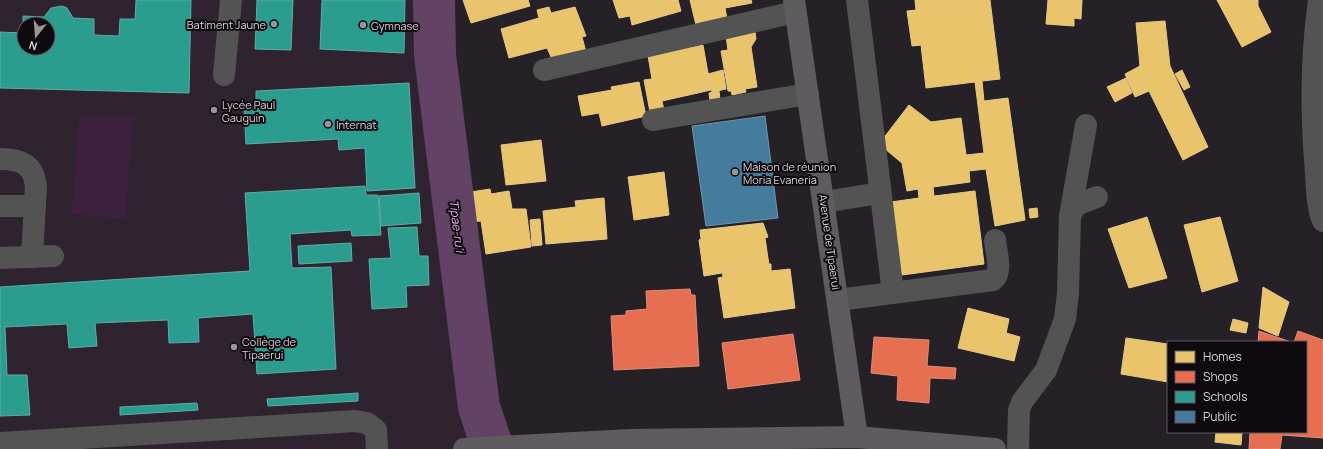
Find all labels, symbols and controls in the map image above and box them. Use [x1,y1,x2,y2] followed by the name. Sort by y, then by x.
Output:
[16,16,56,56] north arrow
[187,17,267,32] place label: Batiment Jaune
[371,18,419,33] place label: Gymnase
[269,19,279,29] marker: Batiment Jaune
[358,20,368,30] marker: Gymnase
[27,38,39,54] text: N
[222,97,275,125] place label: Lycée Paul Gauguin
[209,105,219,115] marker: Lycée Paul Gauguin
[336,117,377,132] place label: Internat
[323,119,333,129] marker: Internat
[743,159,836,187] place label: Maison de réunion Moria Evaneria
[730,167,740,177] marker: Maison de réunion Moria Evaneria
[816,193,844,291] street label: Avenue de Tipaerui
[445,199,469,256] water label: Tipae-ru’i
[242,334,297,362] place label: Collège de Tipaerui
[1167,341,1307,433] legend
[229,342,239,352] marker: Collège de Tipaerui
[1203,348,1242,365] text: Homes
[1203,368,1238,385] text: Shops
[1203,388,1247,405] text: Schools
[1203,408,1237,425] text: Public

